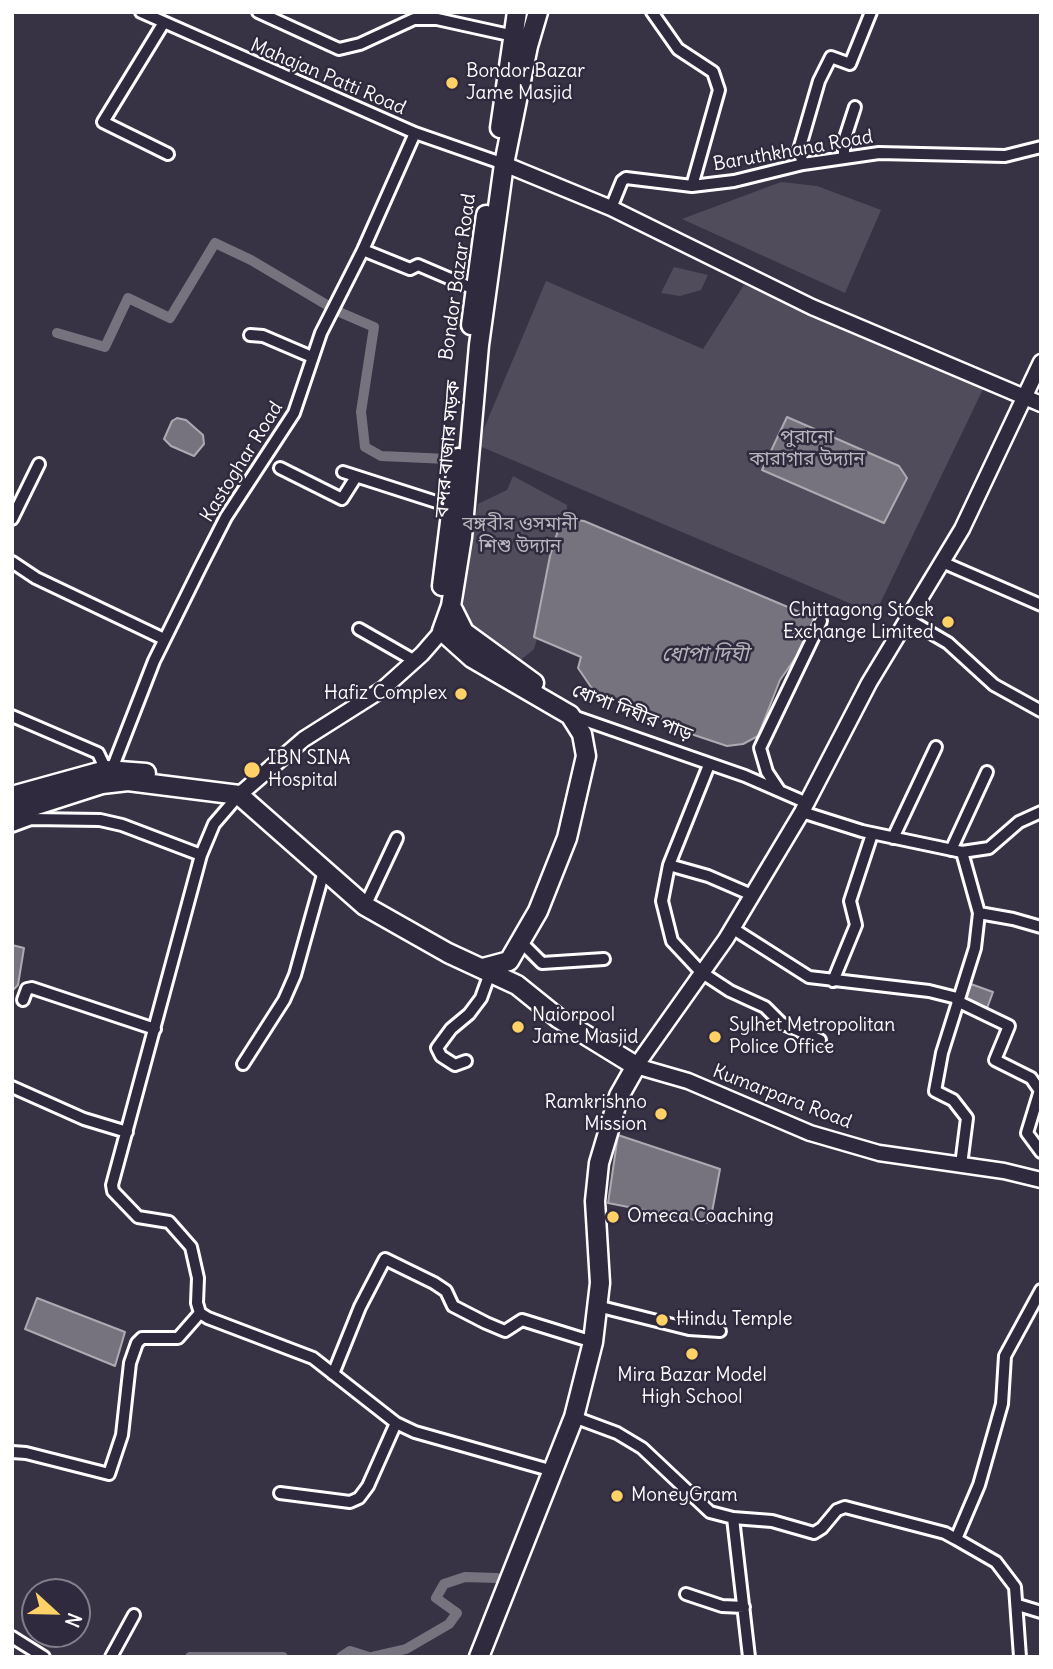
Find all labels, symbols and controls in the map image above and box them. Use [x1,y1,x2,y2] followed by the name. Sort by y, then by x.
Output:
[247,34,409,120] street label: Mahajan Patti Road
[466,61,585,105] place label: Bondor Bazar Jame Masjid
[444,75,460,91] marker: Bondor Bazar Jame Masjid
[711,126,875,176] street label: Baruthkhana Road
[435,192,481,362] street label: Bondor Bazar Road
[431,379,465,519] street label: বন্দর বাজার সড়ক
[196,398,288,526] street label: Kastoghar Road
[749,427,865,471] park label: পুরানো কারাগার উদ্যান
[462,514,578,558] park label: বঙ্গবীর ওসমানী শিশু উদ্যান
[783,600,934,644] place label: Chittagong Stock Exchange Limited
[940,614,956,630] marker: Chittagong Stock Exchange Limited
[661,642,749,668] water label: ধোপা দিঘী
[569,680,695,746] street label: ধোপা দিঘীর পাড়
[324,683,447,705] place label: Hafiz Complex
[453,686,469,702] marker: Hafiz Complex
[268,748,351,792] place label: IBN SINA Hospital
[242,760,262,780] marker: IBN SINA Hospital
[532,1005,638,1049] place label: Naiorpool Jame Masjid
[729,1015,895,1059] place label: Sylhet Metropolitan Police Office
[510,1019,526,1035] marker: Naiorpool Jame Masjid
[707,1029,723,1045] marker: Sylhet Metropolitan Police Office
[709,1060,855,1134] street label: Kumarpara Road
[545,1092,647,1136] place label: Ramkrishno Mission
[653,1106,669,1122] marker: Ramkrishno Mission
[627,1206,774,1228] place label: Omeca Coaching
[605,1209,621,1225] marker: Omeca Coaching
[676,1309,793,1331] place label: Hindu Temple
[654,1312,670,1328] marker: Hindu Temple
[684,1346,700,1362] marker: Mira Bazar Model High School
[617,1365,767,1409] place label: Mira Bazar Model High School
[631,1485,738,1507] place label: MoneyGram
[609,1488,625,1504] marker: MoneyGram
[21,1578,91,1648] north arrow
[60,1610,87,1631] text: N

